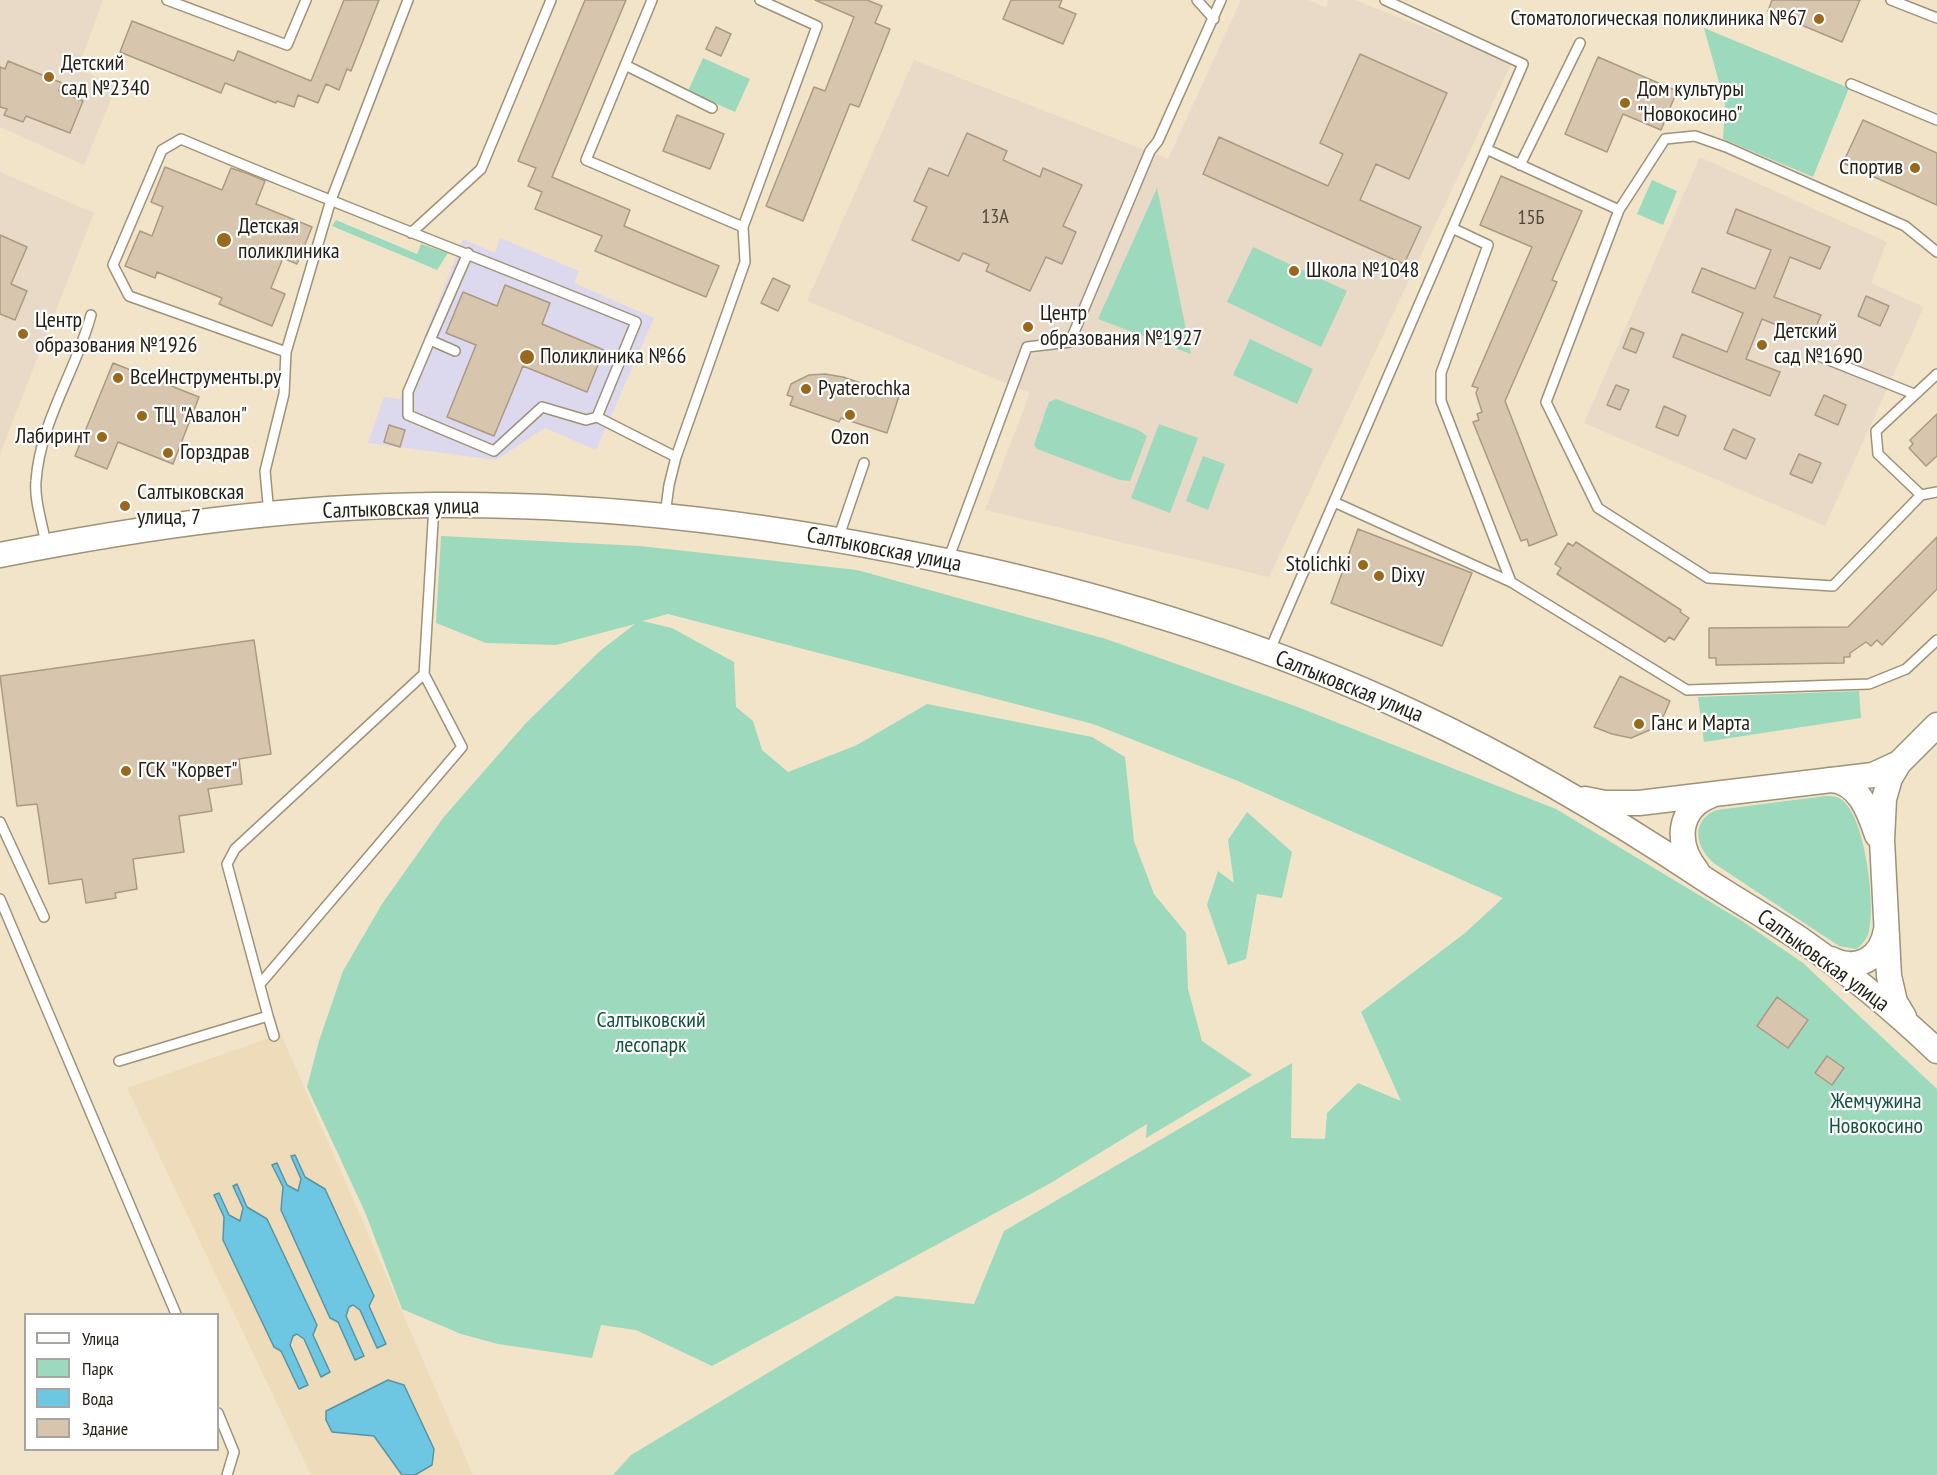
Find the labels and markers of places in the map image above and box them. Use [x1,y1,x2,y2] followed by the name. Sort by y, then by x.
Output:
[1510,6,1807,32] place label: Стоматологическая поликлиника №67
[1812,12,1826,26] marker: Стоматологическая поликлиника №67
[61,51,150,102] place label: Детский сад №2340
[42,70,56,84] marker: Детский сад №2340
[1637,77,1744,128] place label: Дом культуры "Новокосино"
[1618,96,1632,110] marker: Дом культуры "Новокосино"
[1839,155,1903,181] place label: Спортив
[1908,161,1922,175] marker: Спортив
[238,214,340,266] place label: Детская поликлиника
[215,231,233,249] marker: Детская поликлиника
[1306,258,1419,284] place label: Школа №1048
[1287,264,1301,278] marker: Школа №1048
[1040,301,1202,352] place label: Центр образования №1927
[35,308,197,360] place label: Центр образования №1926
[1774,319,1863,370] place label: Детский сад №1690
[1021,320,1035,334] marker: Центр образования №1927
[16,327,30,341] marker: Центр образования №1926
[1755,338,1769,352] marker: Детский сад №1690
[540,344,686,370] place label: Поликлиника №66
[518,348,536,366] marker: Поликлиника №66
[130,365,281,391] place label: ВсеИнструменты.ру
[111,371,125,385] marker: ВсеИнструменты.ру
[818,376,910,402] place label: Pyaterochka
[799,382,813,396] marker: Pyaterochka
[154,403,247,429] place label: ТЦ "Авалон"
[843,408,857,422] marker: Ozon
[135,409,149,423] marker: ТЦ "Авалон"
[15,424,90,450] place label: Лабиринт
[831,425,869,451] place label: Ozon
[95,430,109,444] marker: Лабиринт
[180,440,250,466] place label: Горздрав
[161,446,175,460] marker: Горздрав
[137,480,244,532] place label: Салтыковская улица, 7
[118,499,132,513] marker: Салтыковская улица, 7
[1285,552,1351,578] place label: Stolichki
[1356,558,1370,572] marker: Stolichki
[1391,563,1425,589] place label: Dixy
[1372,569,1386,583] marker: Dixy
[1651,711,1750,737] place label: Ганс и Марта
[1632,717,1646,731] marker: Ганс и Марта
[138,758,237,784] place label: ГСК "Корвет"
[119,764,133,778] marker: ГСК "Корвет"

